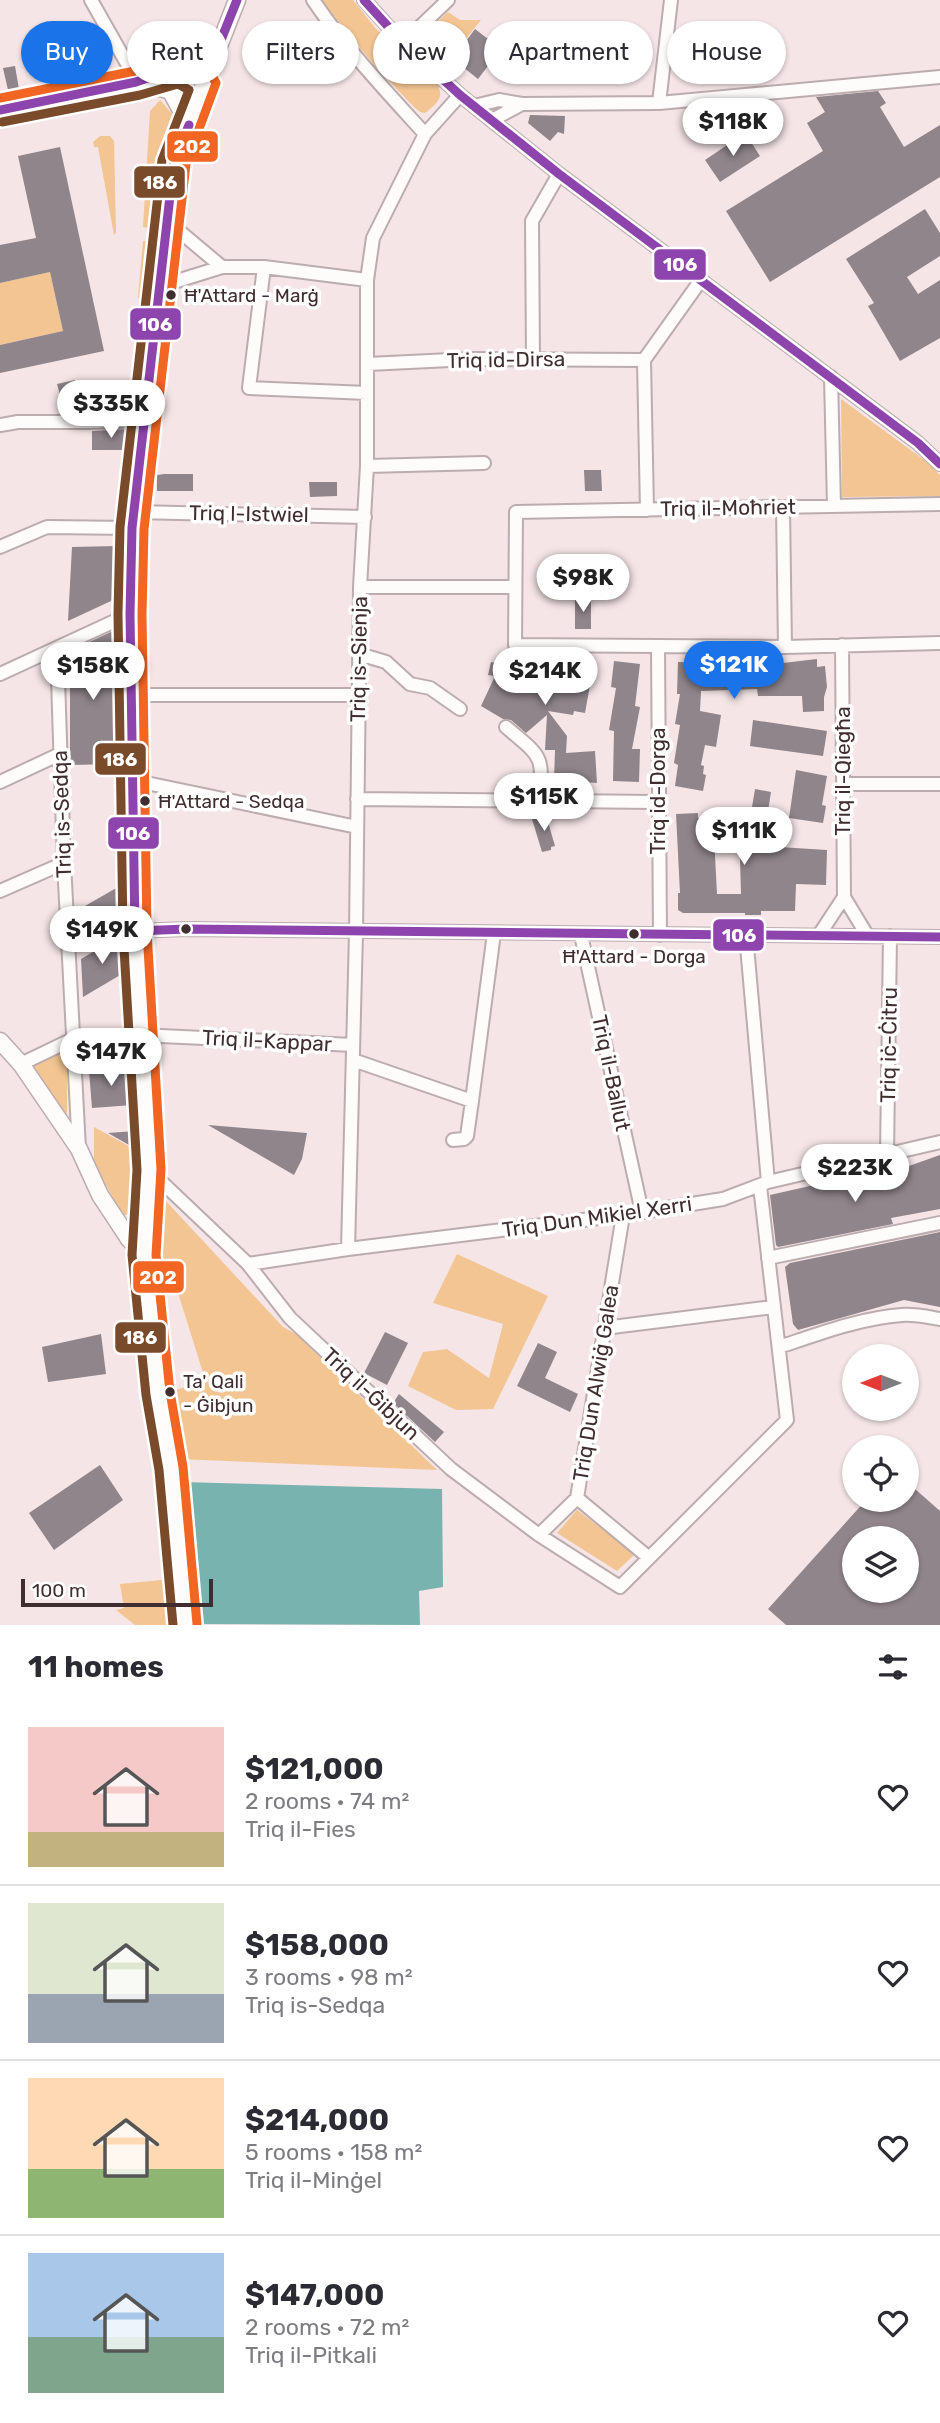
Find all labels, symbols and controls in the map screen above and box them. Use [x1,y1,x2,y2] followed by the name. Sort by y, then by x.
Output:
[21,21,113,84] chip: Buy
[127,21,228,84] chip: Rent
[242,21,359,84] chip: Filters
[373,21,470,84] chip: New
[484,21,653,84] chip: Apartment
[667,21,786,84] chip: House
[684,99,782,158] pin: $118K
[698,107,768,135] text: $118K
[166,130,219,163] line badge: 202
[173,135,211,158] text: 202
[133,165,186,199] line badge: 186
[143,171,177,194] text: 186
[653,248,707,281] line badge: 106
[663,253,697,276] text: 106
[184,284,319,307] place label: Ħ'Attard - Marġ
[164,288,178,302] marker: Ħ'Attard - Marġ
[129,307,182,341] line badge: 106
[138,313,172,336] text: 106
[446,346,565,373] street label: Triq id-Dirsa
[62,380,160,440] pin: $335K
[73,389,149,417] text: $335K
[660,494,796,521] street label: Triq il-Moħriet
[189,500,309,527] street label: Triq l-Istwiel
[542,554,624,614] pin: $98K
[553,563,613,591] text: $98K
[345,596,372,722] street label: Triq is-Sienja
[44,642,142,702] pin: $158K
[685,642,783,701] pin: $121K
[496,648,594,707] pin: $214K
[700,650,768,678] text: $121K
[57,651,129,679] text: $158K
[509,656,581,684] text: $214K
[830,706,855,836] street label: Triq il-Qiegħa
[645,727,670,855] street label: Triq id-Dorga
[94,742,147,776] line badge: 186
[103,748,137,771] text: 186
[47,750,76,878] street label: Triq is-Sedqa
[495,774,593,833] pin: $115K
[510,782,578,810] text: $115K
[158,790,304,813] place label: Ħ'Attard - Sedqa
[138,794,152,808] marker: Ħ'Attard - Sedqa
[695,808,793,867] pin: $111K
[107,816,160,850] line badge: 106
[712,816,776,844] text: $111K
[116,822,150,845] text: 106
[53,906,151,966] pin: $149K
[66,915,138,943] text: $149K
[712,918,765,952] line badge: 106
[179,922,193,936] unlabelled marker
[722,924,756,947] text: 106
[627,927,641,941] marker: Ħ'Attard - Dorga
[562,945,706,968] place label: Ħ'Attard - Dorga
[875,987,902,1103] street label: Triq iċ-Ċitru
[587,1013,636,1133] street label: Triq il-Ballut
[201,1025,333,1056] street label: Triq il-Kappar
[62,1028,160,1088] pin: $147K
[76,1037,146,1065] text: $147K
[806,1144,904,1204] pin: $223K
[817,1153,893,1181] text: $223K
[500,1191,693,1242] street label: Triq Dun Mikiel Xerri
[132,1260,185,1294] line badge: 202
[139,1266,177,1289] text: 202
[568,1283,623,1483] street label: Triq Dun Alwiġ Galea
[114,1321,167,1354] line badge: 186
[123,1326,157,1349] text: 186
[317,1342,425,1445] street label: Triq il-Ġibjun
[842,1344,919,1421] north arrow
[842,1344,919,1603] map controls
[183,1370,253,1417] place label: Ta' Qali - Ġibjun
[163,1385,177,1399] marker: Ta' Qali - Ġibjun
[842,1435,919,1512] button: locate
[842,1526,919,1603] button: layers
[21,1576,214,1608] scale bar
[32,1579,86,1602] text: 100 m
[874,1648,912,1686] icon: filters
[28,1649,164,1685] text: 11 homes
[245,1751,384,1787] text: $121,000
[84,1755,168,1839] icon: home
[874,1778,912,1816] icon: heart
[245,1787,409,1815] text: 2 rooms · 74 m²
[245,1815,356,1843] text: Triq il-Fies
[245,1927,389,1963] text: $158,000
[84,1931,168,2015] icon: home
[874,1954,912,1992] icon: heart
[245,1963,413,1991] text: 3 rooms · 98 m²
[245,1991,385,2019] text: Triq is-Sedqa
[245,2102,389,2138] text: $214,000
[84,2106,168,2190] icon: home
[874,2129,912,2167] icon: heart
[245,2138,422,2166] text: 5 rooms · 158 m²
[245,2166,382,2194] text: Triq il-Minġel
[245,2277,385,2313] text: $147,000
[84,2281,168,2365] icon: home
[874,2304,912,2342] icon: heart
[245,2313,409,2341] text: 2 rooms · 72 m²
[245,2341,377,2369] text: Triq il-Pitkali

